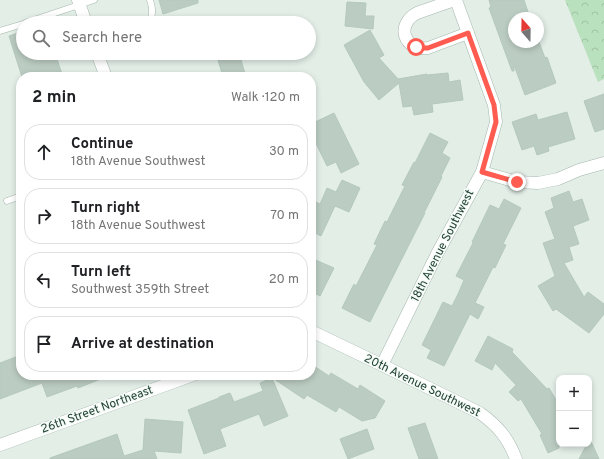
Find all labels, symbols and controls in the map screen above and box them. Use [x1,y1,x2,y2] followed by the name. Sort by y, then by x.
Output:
[508,12,544,48] north arrow
[16,16,316,60] search box
[30,27,52,49] icon: search
[62,29,142,48] text: Search here
[407,38,425,56] route start
[32,87,76,109] text: 2 min
[231,90,300,106] text: Walk · 120 m
[71,135,133,154] text: Continue
[33,141,55,163] icon: ahead
[269,144,299,160] text: 30 m
[71,154,205,170] text: 18th Avenue Southwest
[508,173,526,191] route end
[408,187,478,305] street label: 18th Avenue Southwest
[71,199,140,218] text: Turn right
[33,205,55,227] icon: right
[270,208,299,224] text: 70 m
[71,218,205,234] text: 18th Avenue Southwest
[71,263,131,282] text: Turn left
[33,269,55,291] icon: left
[269,272,299,288] text: 20 m
[71,282,209,298] text: Southwest 359th Street
[33,333,55,355] icon: arrive
[71,335,214,354] text: Arrive at destination
[361,351,483,421] street label: 20th Avenue Southwest
[556,375,592,447] map controls
[556,375,592,411] button: +
[39,382,155,438] street label: 26th Street Northeast
[556,411,592,447] button: −

